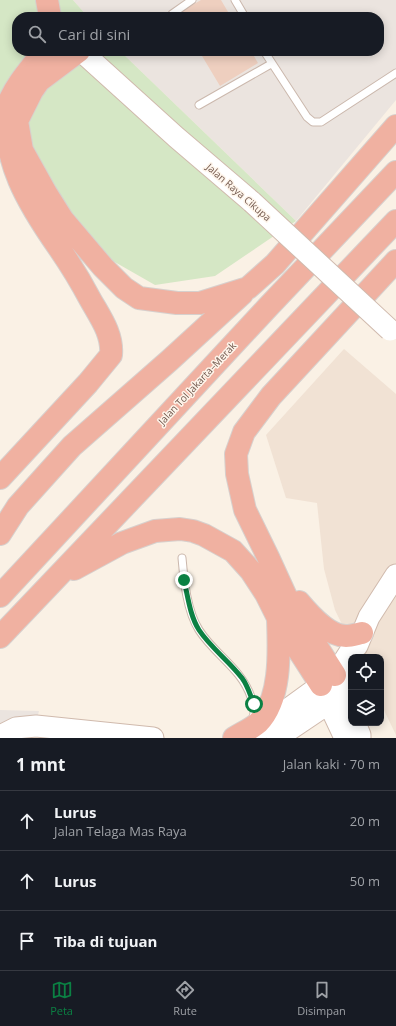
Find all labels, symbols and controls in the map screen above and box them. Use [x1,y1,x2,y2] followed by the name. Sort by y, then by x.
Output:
[12,12,384,56] search box
[26,23,48,45] icon: search
[58,24,130,44] text: Cari di sini
[203,159,274,224] street label: Jalan Raya Cikupa
[154,338,240,428] street label: Jalan Tol Jakarta–Merak
[175,571,193,589] route end
[348,654,384,726] map controls
[348,654,384,690] button: locate
[348,690,384,726] button: layers
[245,695,263,713] route start
[16,753,65,776] text: 1 mnt
[283,755,380,773] text: Jalan kaki · 70 m
[54,802,96,822] text: Lurus
[16,810,38,832] icon: ahead
[350,812,380,830] text: 20 m
[54,822,187,840] text: Jalan Telaga Mas Raya
[16,870,38,892] icon: ahead
[54,871,96,891] text: Lurus
[350,872,380,890] text: 50 m
[16,930,38,952] icon: arrive
[54,931,157,951] text: Tiba di tujuan
[50,979,73,1018] tab: Peta
[173,979,197,1018] tab: Rute
[297,979,346,1018] tab: Disimpan

